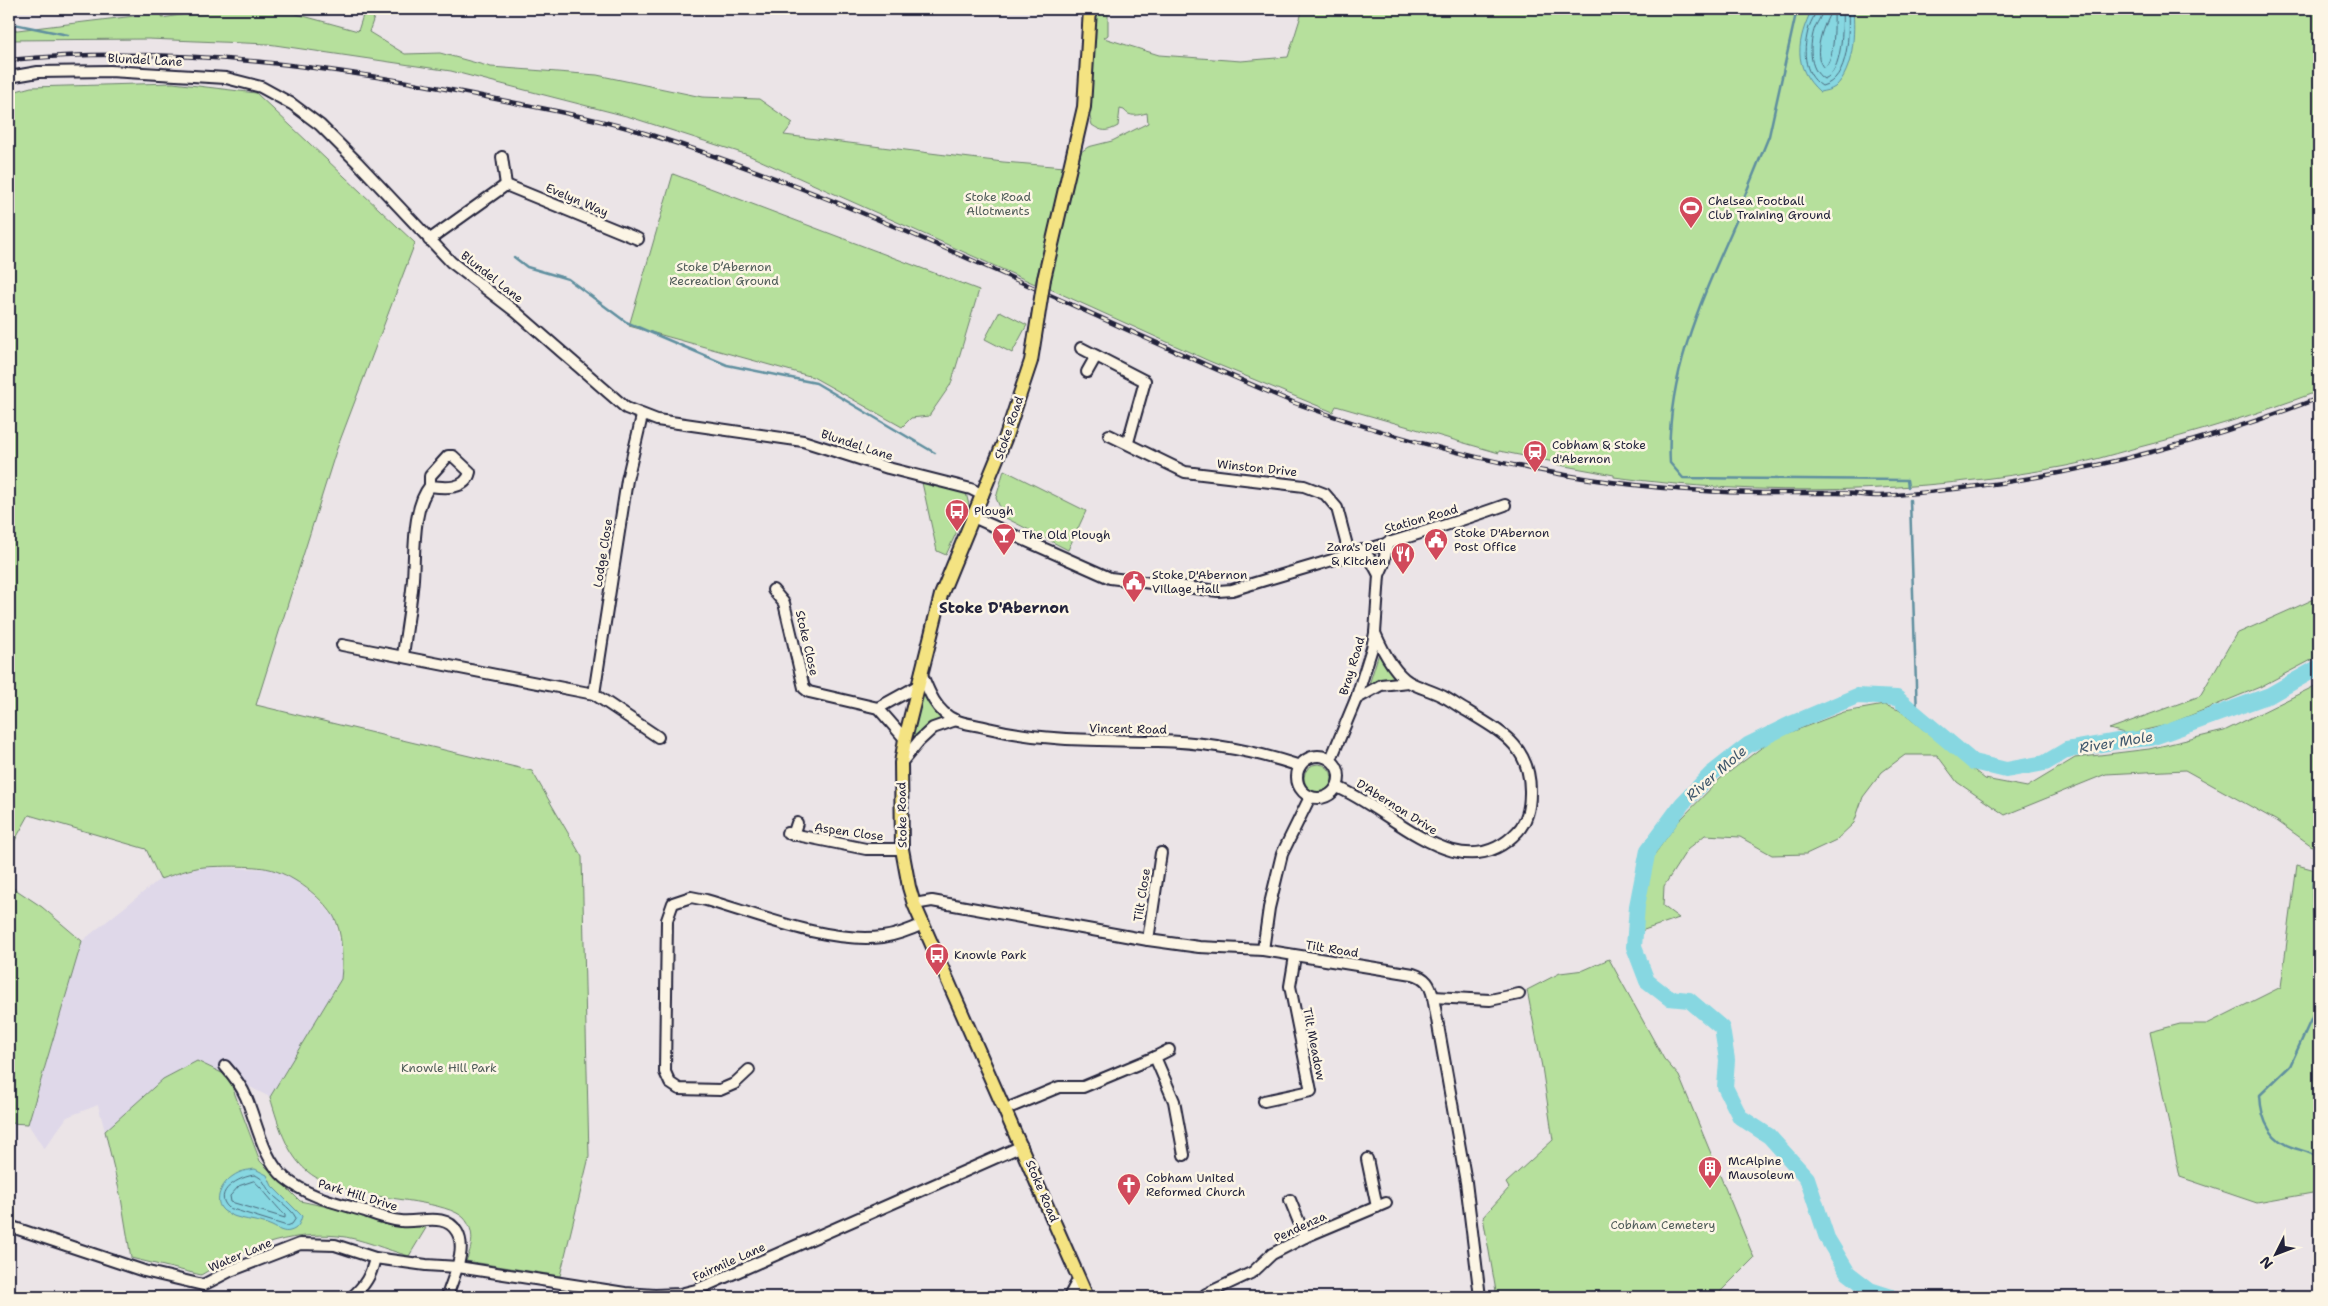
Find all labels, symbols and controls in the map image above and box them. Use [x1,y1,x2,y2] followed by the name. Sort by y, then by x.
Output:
[107,50,183,70] street label: Blundel Lane
[543,180,611,220] street label: Evelyn Way
[965,189,1031,219] park label: Stoke Road Allotments
[1708,193,1831,223] place label: Chelsea Football Club Training Ground
[1678,195,1704,229] sports icon: Chelsea Football Club Training Ground
[458,248,527,306] street label: Blundel Lane
[669,259,779,289] park label: Stoke D’Abernon Recreation Ground
[991,394,1027,462] street label: Stoke Road
[819,426,895,464] street label: Blundel Lane
[1552,437,1646,467] place label: Cobham & Stoke d'Abernon
[1522,439,1548,473] station icon: Cobham & Stoke d'Abernon
[1216,456,1298,480] street label: Winston Drive
[944,498,970,532] bus stop icon: Plough
[1382,501,1460,537] street label: Station Road
[974,503,1013,519] place label: Plough
[590,517,616,589] street label: Lodge Close
[991,522,1017,556] bar icon: The Old Plough
[1454,525,1549,555] place label: Stoke D'Abernon Post Office
[1022,527,1111,543] place label: The Old Plough
[1423,527,1449,561] public building icon: Stoke D'Abernon Post Office
[1327,539,1386,569] place label: Zara's Deli & Kitchen
[1390,541,1416,575] restaurant icon: Zara's Deli & Kitchen
[1152,567,1247,597] place label: Stoke D'Abernon Village Hall
[1121,569,1147,603] public building icon: Stoke D'Abernon Village Hall
[939,598,1069,618] district label: Stoke D'Abernon
[792,609,822,677] street label: Stoke Close
[1336,634,1369,697] street label: Bray Road
[1089,720,1167,738] street label: Vincent Road
[2078,727,2154,757] water label: River Mole
[1682,742,1750,804] water label: River Mole
[1353,776,1441,838] street label: D'Abernon Drive
[893,781,911,848] street label: Stoke Road
[813,819,885,845] street label: Aspen Close
[1130,867,1154,923] street label: Tilt Close
[1304,937,1360,961] street label: Tilt Road
[924,942,950,976] bus stop icon: Knowle Park
[954,947,1027,963] place label: Knowle Park
[1299,1006,1329,1082] street label: Tilt Meadow
[401,1060,497,1076] park label: Knowle Hill Park
[1728,1153,1794,1183] place label: McAlpine Mausoleum
[1697,1155,1723,1189] building icon: McAlpine Mausoleum
[1022,1157,1062,1225] street label: Stoke Road
[1146,1170,1245,1200] place label: Cobham United Reformed Church
[1116,1172,1142,1206] church icon: Cobham United Reformed Church
[316,1175,400,1215] street label: Park Hill Drive
[1271,1208,1329,1246] street label: Pendenza
[1611,1217,1716,1233] park label: Cobham Cemetery
[2250,1228,2300,1278] north arrow
[206,1234,274,1276] street label: Water Lane
[690,1239,768,1285] street label: Fairmile Lane
[2256,1253,2277,1273] text: N

